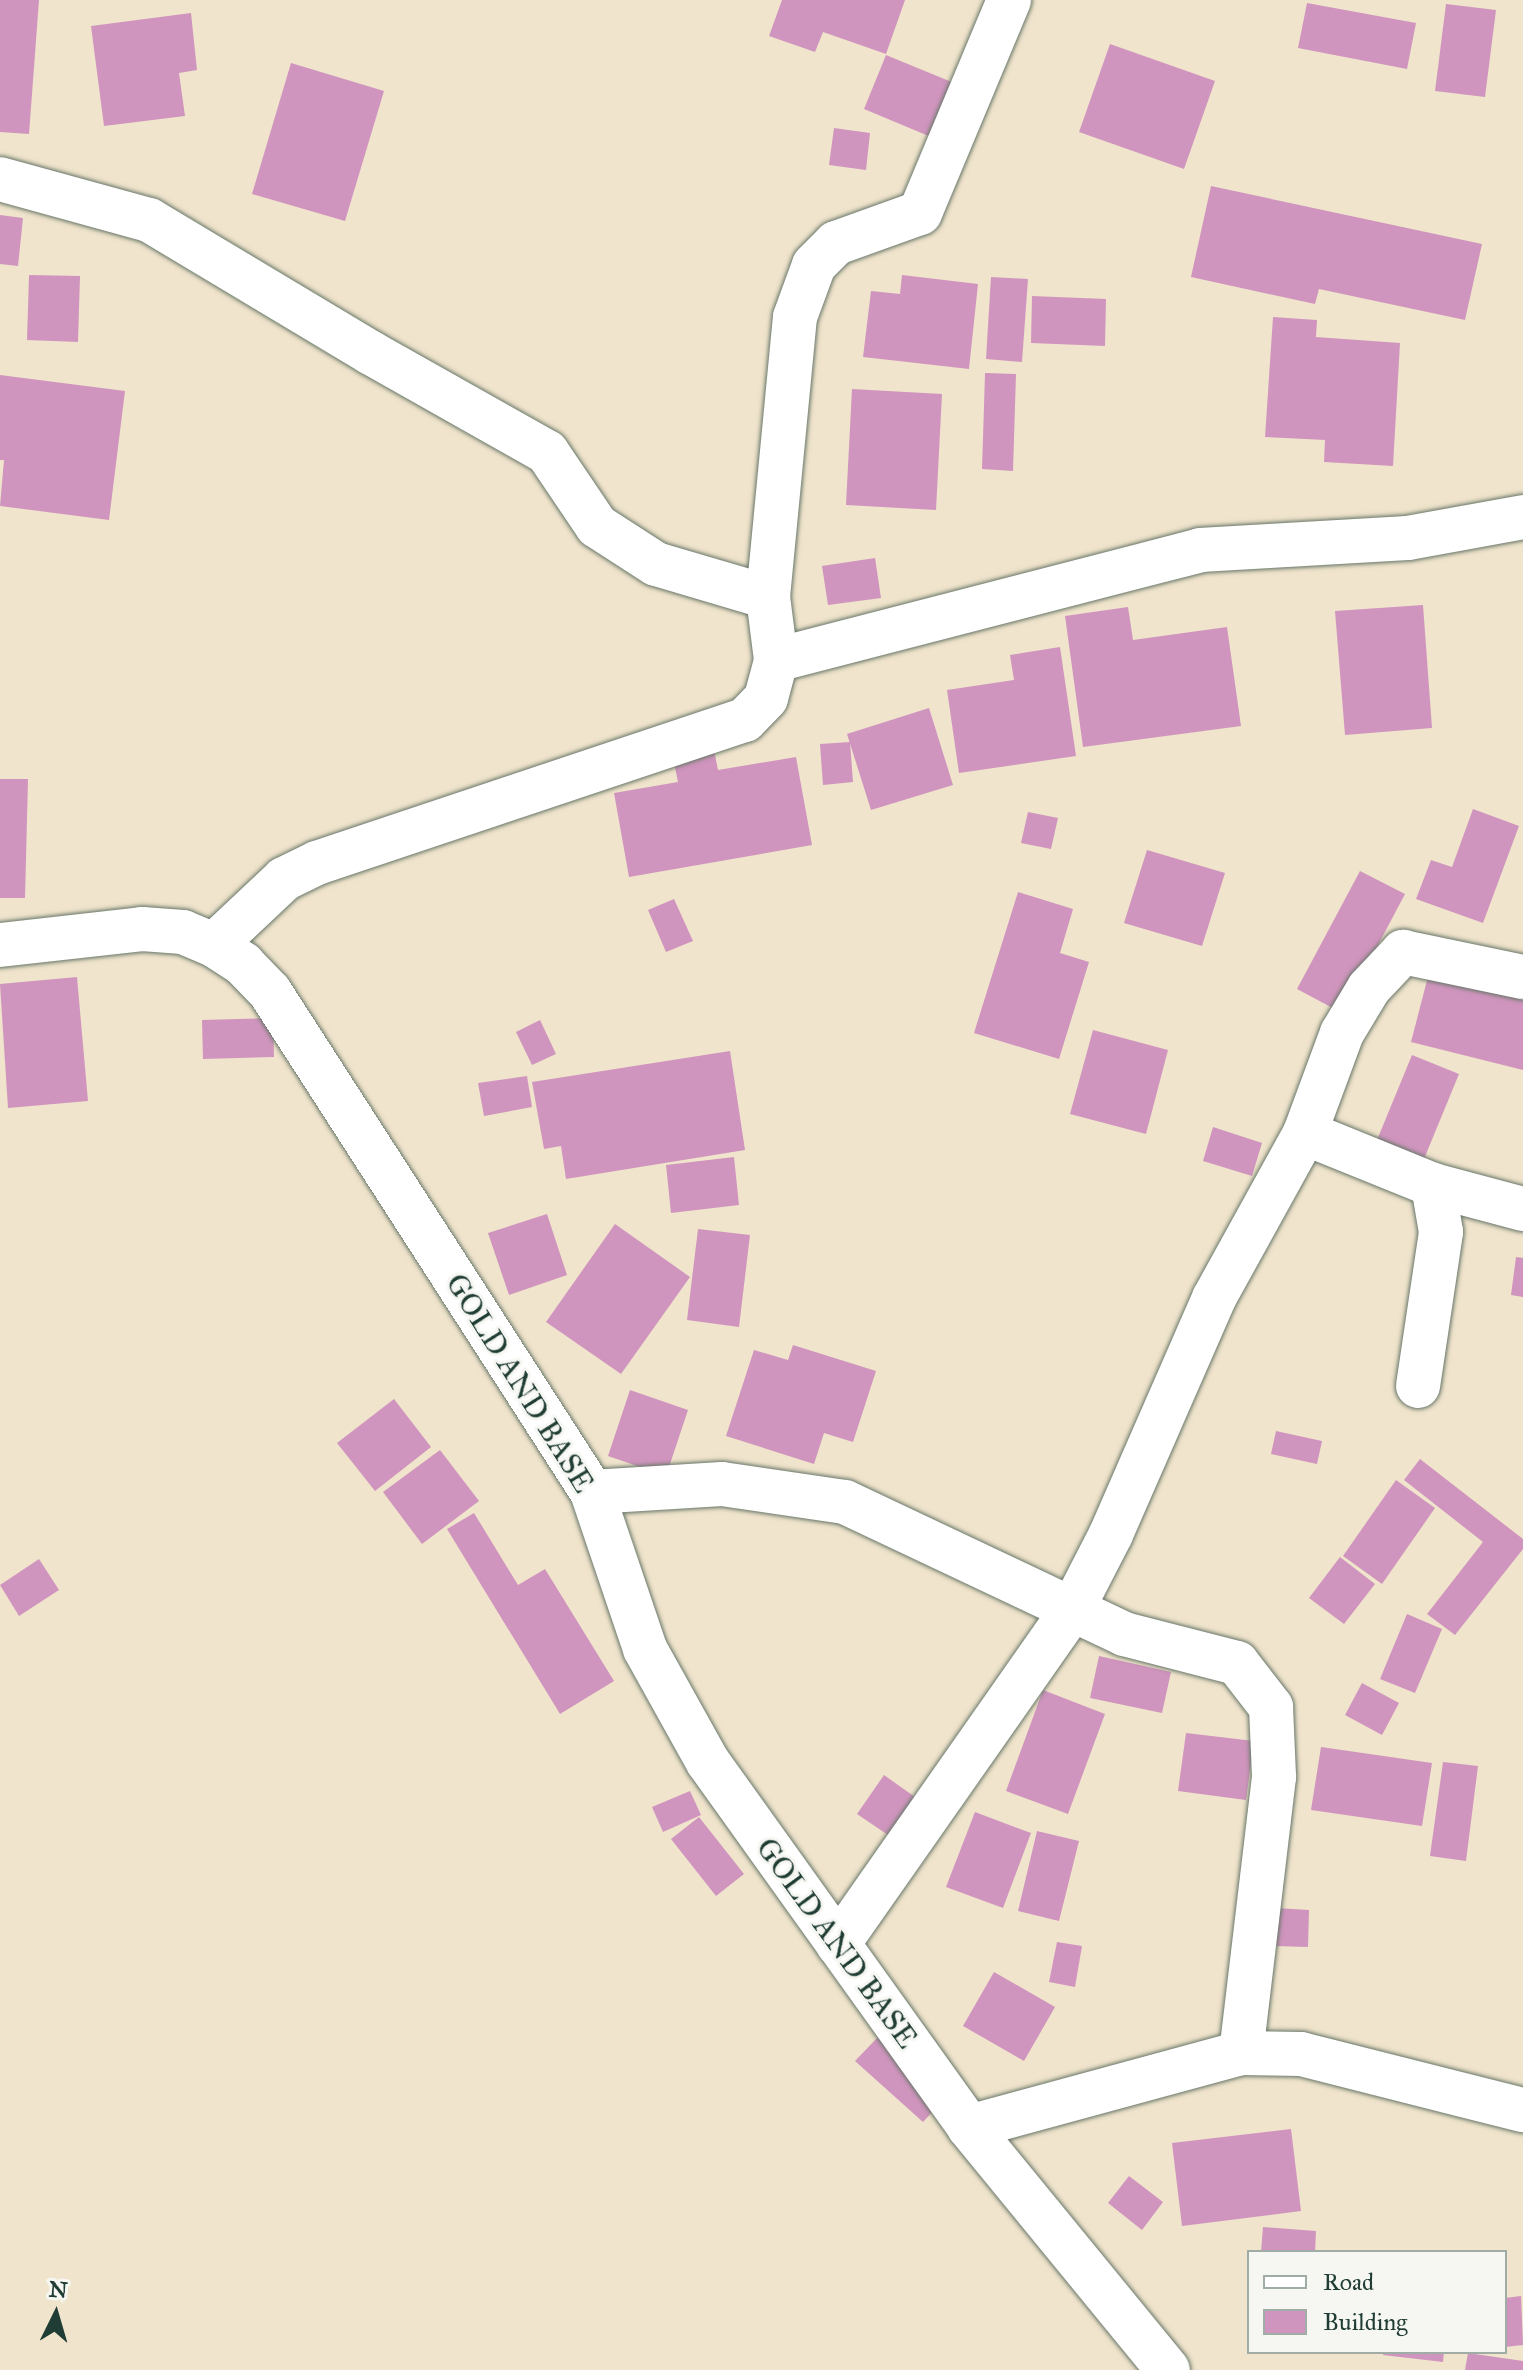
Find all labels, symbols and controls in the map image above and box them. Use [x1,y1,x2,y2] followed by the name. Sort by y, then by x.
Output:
[438,1267,602,1499] street label: GOLD AND BASE
[749,1831,925,2055] street label: GOLD AND BASE
[1247,2250,1507,2354] legend
[1323,2267,1374,2297] text: Road
[16,2274,96,2354] north arrow
[48,2275,69,2304] text: N
[1323,2307,1408,2337] text: Building

